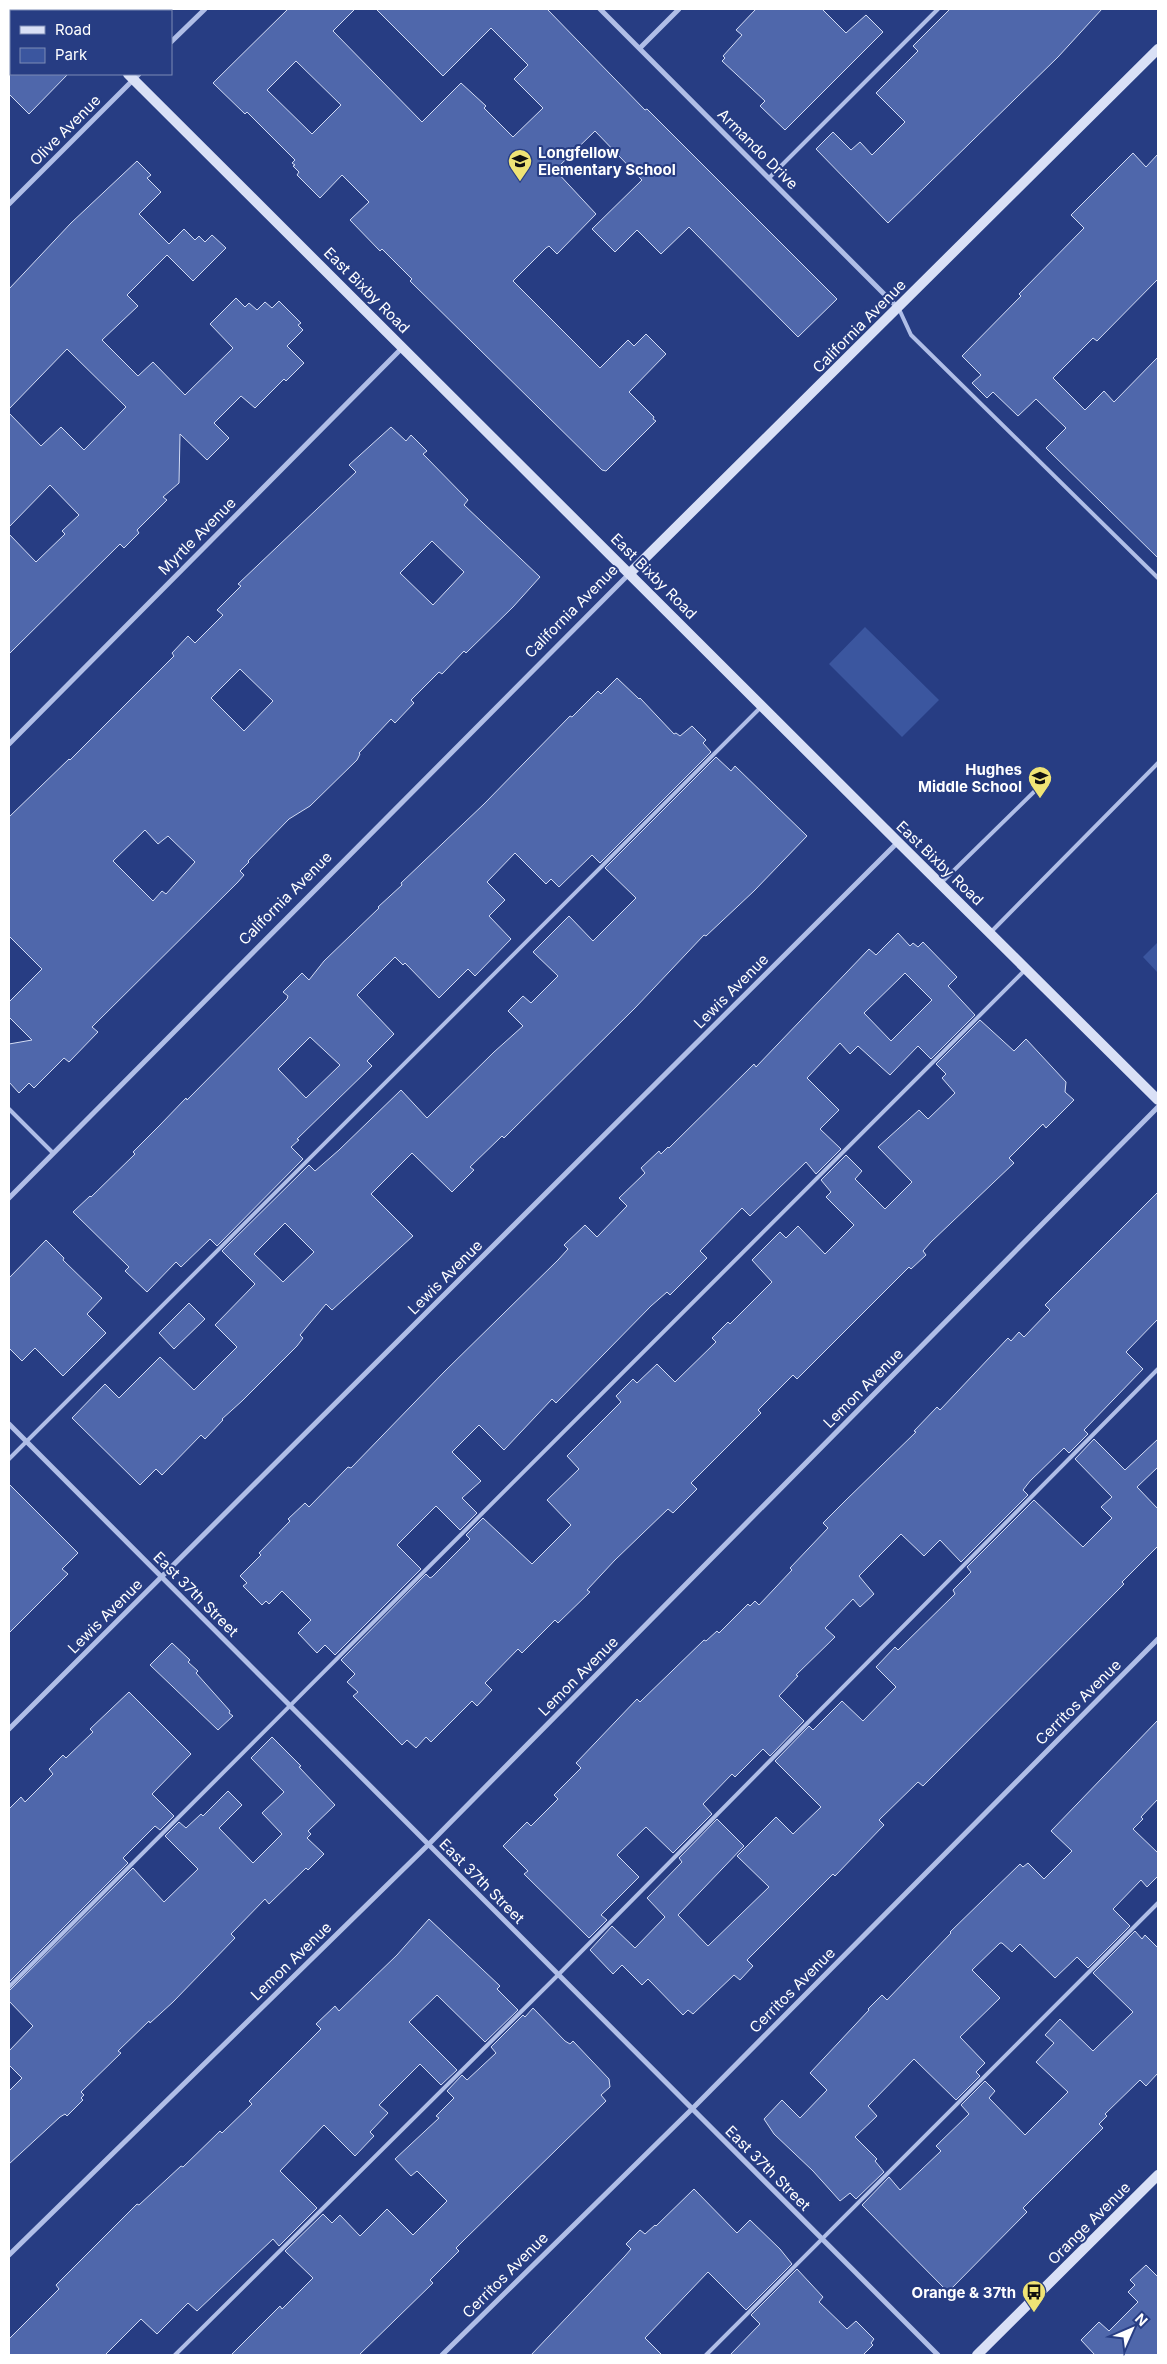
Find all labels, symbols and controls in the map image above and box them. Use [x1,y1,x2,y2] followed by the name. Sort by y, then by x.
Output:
[10,10,172,75] legend
[55,20,91,39] text: Road
[55,45,88,64] text: Park
[26,91,104,169] street label: Olive Avenue
[714,105,802,193] street label: Armando Drive
[538,143,676,179] place label: Longfellow Elementary School
[507,148,533,182] school or university icon: Longfellow Elementary School
[320,243,414,337] street label: East Bixby Road
[808,275,910,377] street label: California Avenue
[154,493,240,579] street label: Myrtle Avenue
[607,529,701,623] street label: East Bixby Road
[520,560,622,662] street label: California Avenue
[918,760,1022,796] place label: Hughes Middle School
[1027,765,1053,799] school or university icon: Hughes Middle School
[892,817,988,909] street label: East Bixby Road
[234,847,336,949] street label: California Avenue
[690,950,772,1032] street label: Lewis Avenue
[404,1236,486,1318] street label: Lewis Avenue
[819,1344,907,1432] street label: Lemon Avenue
[149,1547,243,1641] street label: East 37th Street
[64,1575,146,1657] street label: Lewis Avenue
[534,1632,622,1720] street label: Lemon Avenue
[1031,1655,1125,1749] street label: Cerritos Avenue
[435,1834,529,1928] street label: East 37th Street
[247,1918,335,2004] street label: Lemon Avenue
[745,1943,839,2037] street label: Cerritos Avenue
[721,2121,815,2215] street label: East 37th Street
[1044,2178,1134,2268] street label: Orange Avenue
[458,2228,552,2322] street label: Cerritos Avenue
[1021,2279,1047,2313] bus stop icon: Orange & 37th
[912,2283,1016,2302] place label: Orange & 37th
[1107,2304,1157,2354] north arrow
[1132,2310,1151,2329] text: N

